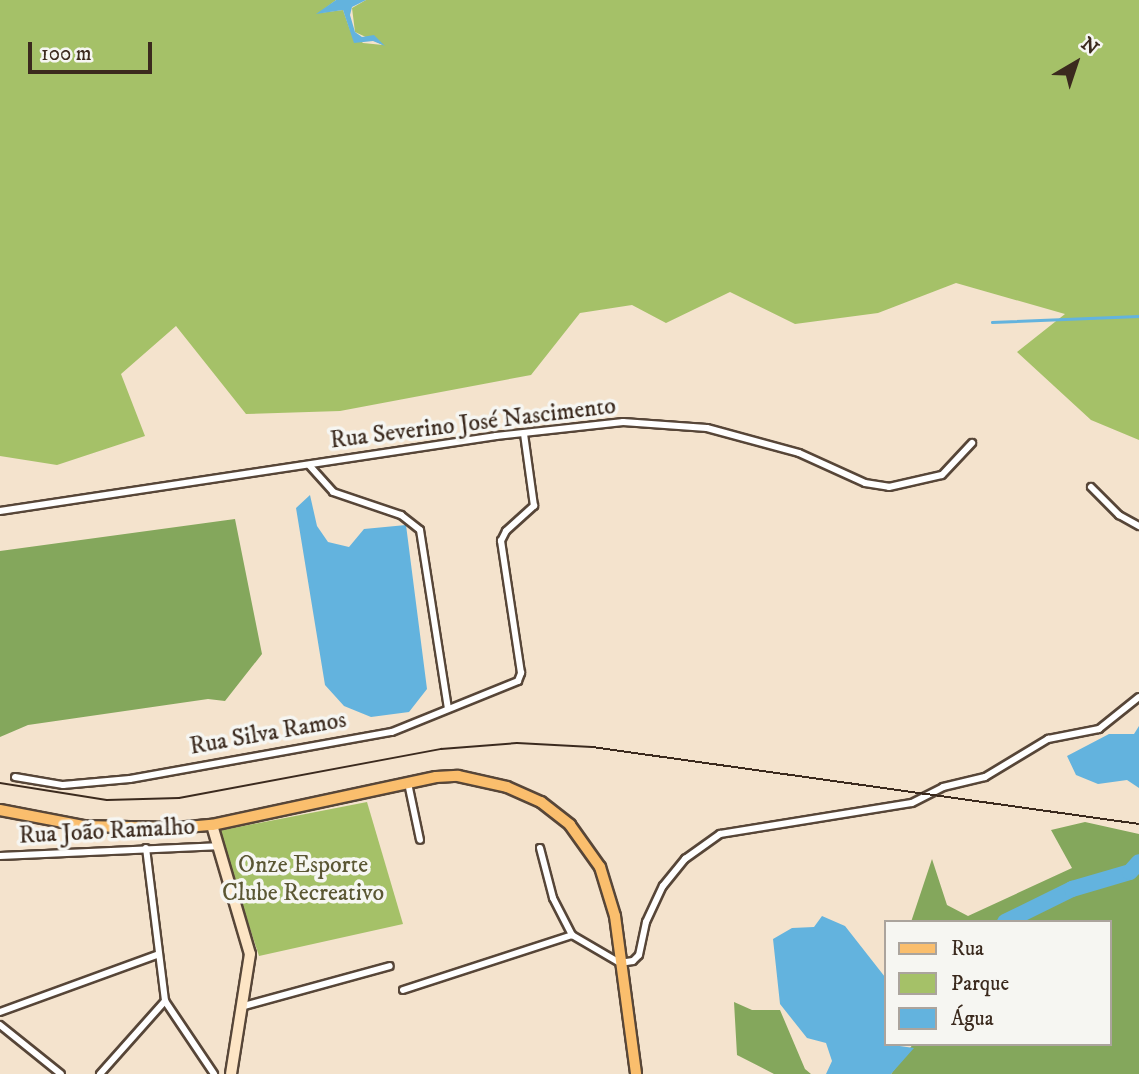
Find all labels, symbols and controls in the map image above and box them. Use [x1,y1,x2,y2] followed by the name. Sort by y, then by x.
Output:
[32,28,156,72] scale bar
[1041,28,1111,98] north arrow
[1076,32,1103,60] text: N
[41,41,92,67] text: 100 m
[328,392,618,456] street label: Rua Severino José Nascimento
[188,706,348,762] street label: Rua Silva Ramos
[18,813,196,851] street label: Rua João Ramalho
[222,852,384,908] park label: Onze Esporte Clube Recreativo
[884,920,1111,1046] legend
[951,936,984,962] text: Rua
[951,971,1009,997] text: Parque
[951,1006,994,1032] text: Água

